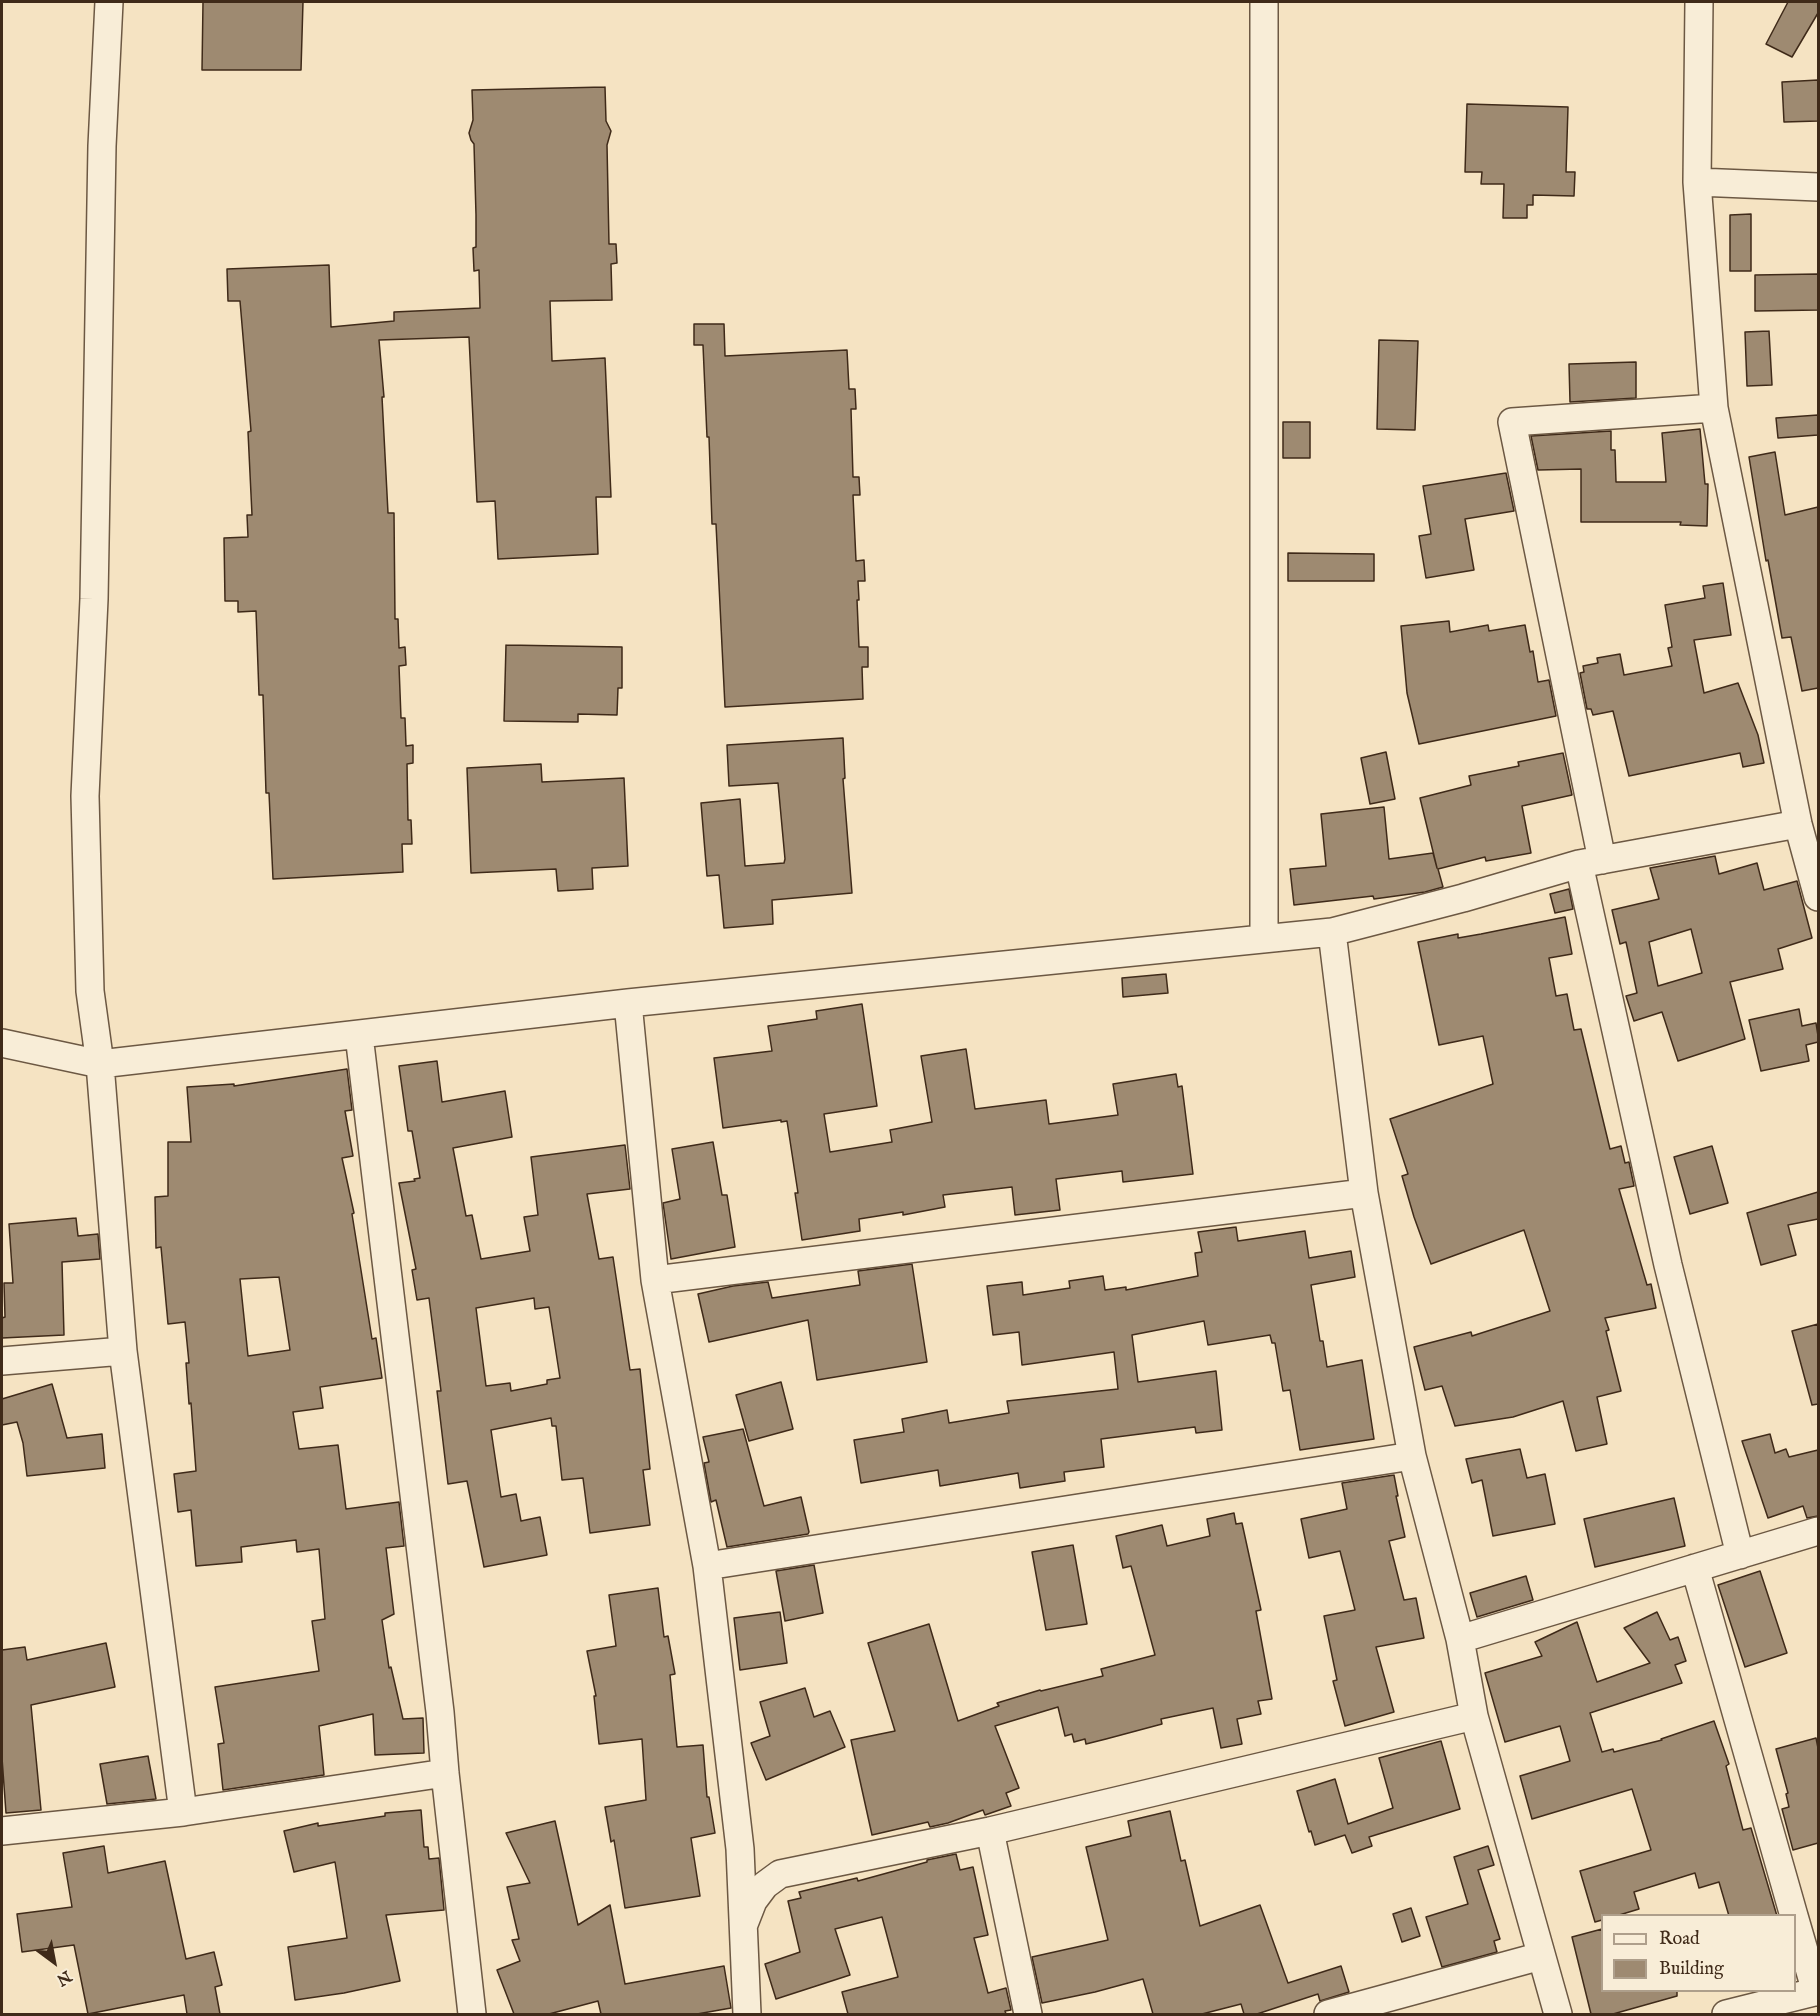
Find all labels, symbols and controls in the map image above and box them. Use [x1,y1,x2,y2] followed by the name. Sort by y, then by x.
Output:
[1601,1914,1796,1992] legend
[1659,1928,1700,1951] text: Road
[24,1932,84,1992] north arrow
[1659,1958,1724,1981] text: Building
[52,1965,75,1989] text: N

